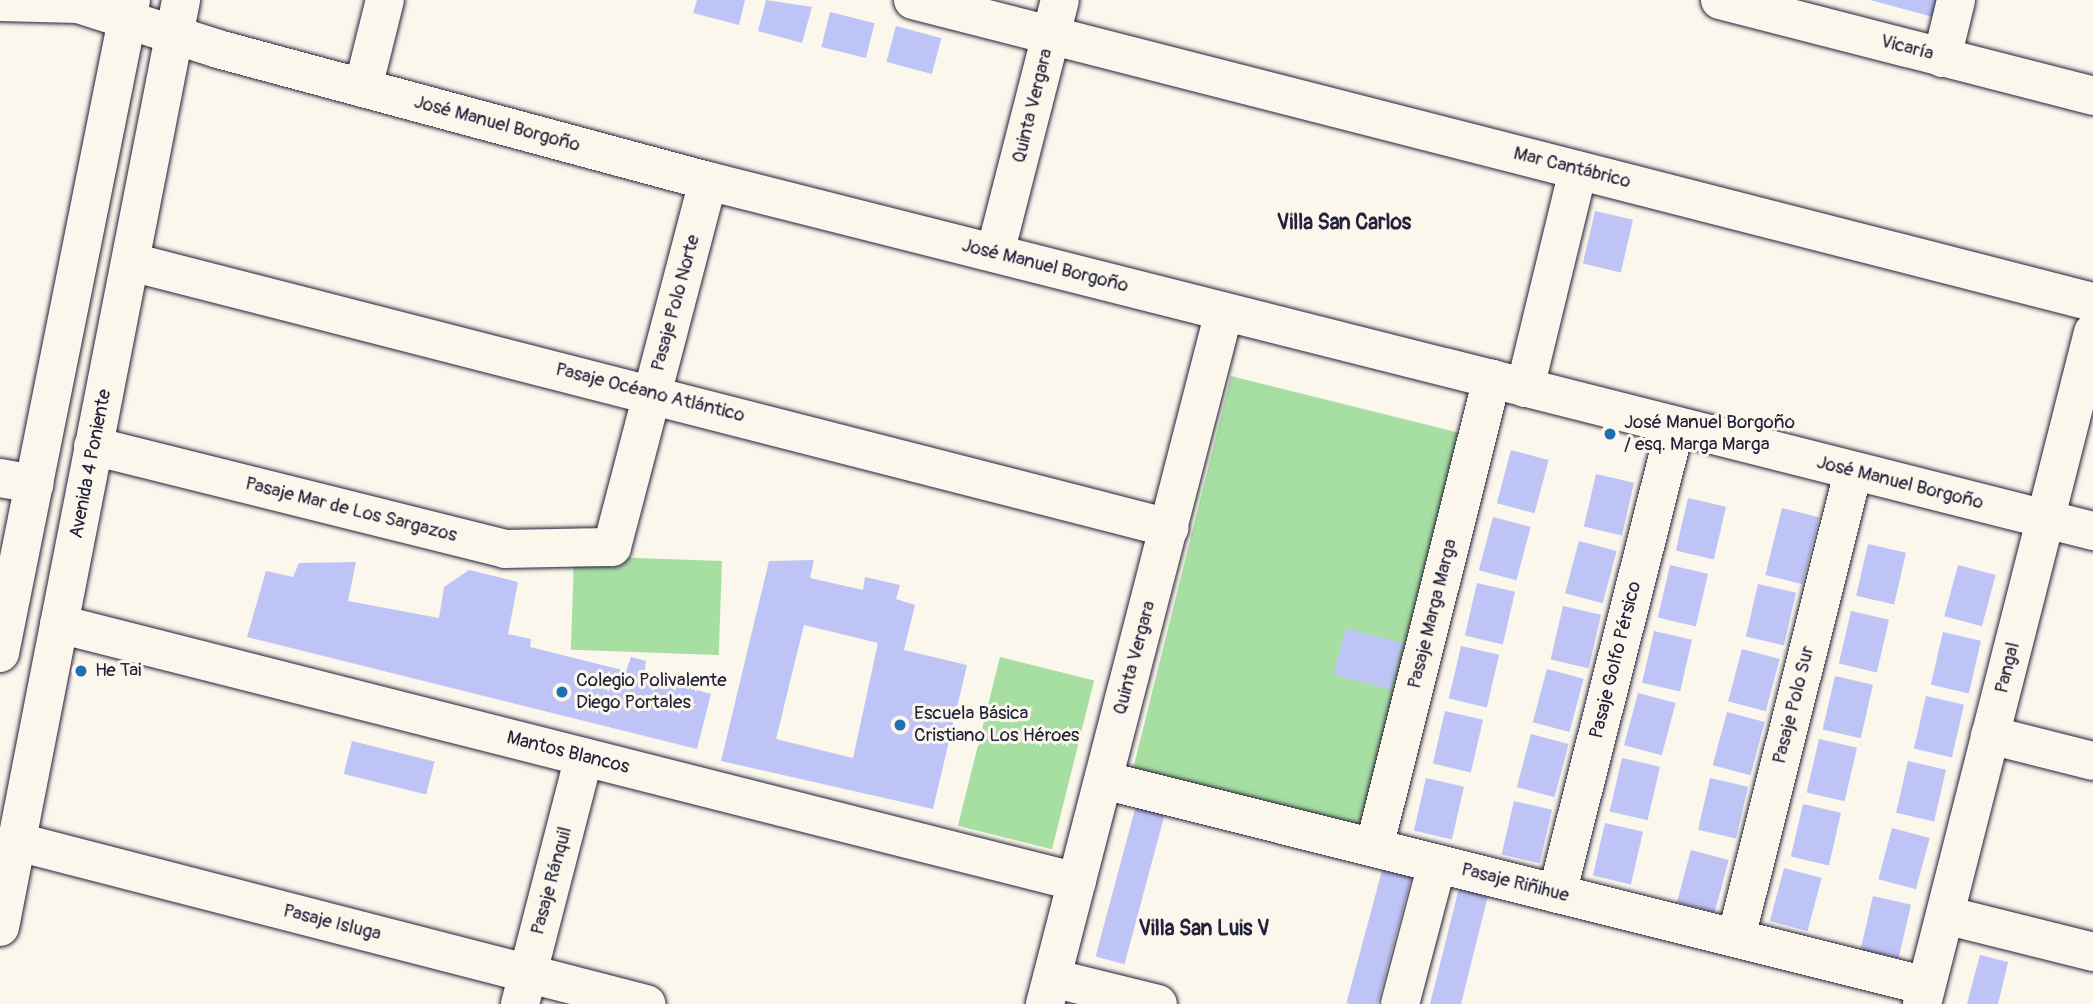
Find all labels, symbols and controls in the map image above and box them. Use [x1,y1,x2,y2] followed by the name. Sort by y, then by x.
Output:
[1878,30,1936,66] street label: Vicaría
[1008,46,1058,166] street label: Quinta Vergara
[411,91,583,157] street label: José Manuel Borgoño
[1511,142,1633,194] street label: Mar Cantábrico
[1277,210,1411,236] district label: Villa San Carlos
[647,232,705,374] street label: Pasaje Polo Norte
[959,234,1131,298] street label: José Manuel Borgoño
[553,358,747,428] street label: Pasaje Océano Atlántico
[65,387,117,541] street label: Avenida 4 Poniente
[1624,412,1795,456] place label: José Manuel Borgoño / esq. Marga Marga
[1602,426,1618,442] marker: José Manuel Borgoño / esq. Marga Marga
[1814,451,1986,515] street label: José Manuel Borgoño
[243,473,459,547] street label: Pasaje Mar de Los Sargazos
[1403,537,1463,691] street label: Pasaje Marga Marga
[1585,579,1647,741] street label: Pasaje Golfo Pérsico
[1109,599,1161,717] street label: Quinta Vergara
[1991,640,2025,696] street label: Pangal
[1768,644,1820,766] street label: Pasaje Polo Sur
[95,660,141,682] place label: He Tai
[73,663,89,679] marker: He Tai
[576,670,727,714] place label: Colegio Polivalente Diego Portales
[554,684,570,700] marker: Colegio Polivalente Diego Portales
[914,703,1079,747] place label: Escuela Básica Cristiano Los Héroes
[892,717,908,733] marker: Escuela Básica Cristiano Los Héroes
[504,727,632,779] street label: Mantos Blancos
[527,825,577,937] street label: Pasaje Ránquil
[1459,859,1571,907] street label: Pasaje Riñihue
[281,900,383,946] street label: Pasaje Isluga
[1138,916,1270,942] district label: Villa San Luis V

